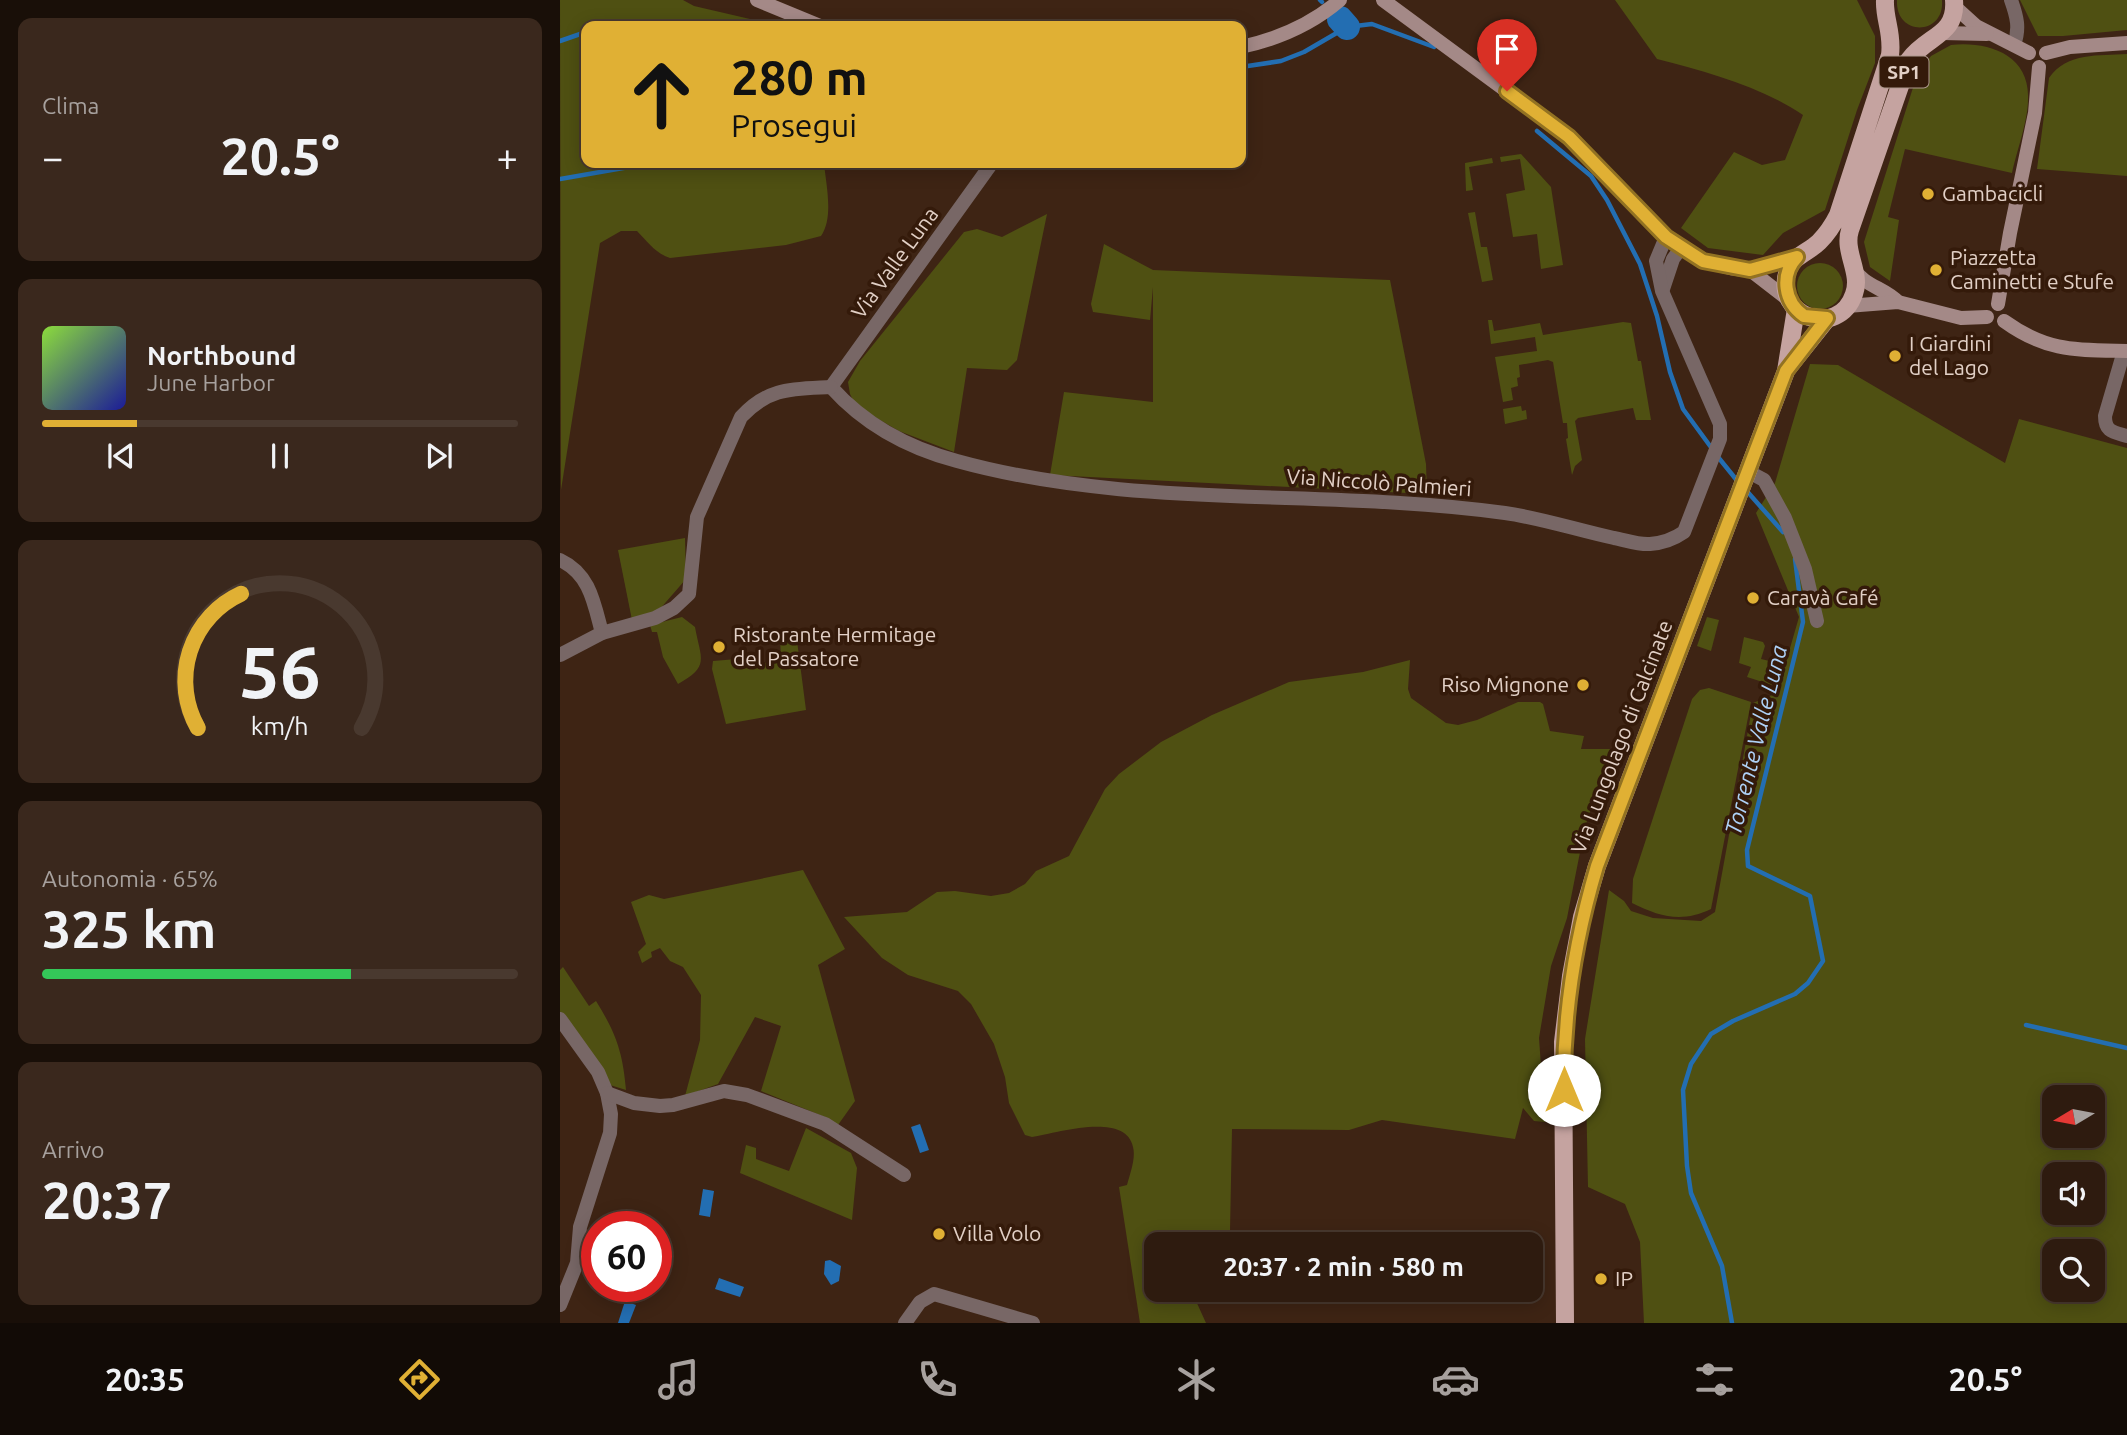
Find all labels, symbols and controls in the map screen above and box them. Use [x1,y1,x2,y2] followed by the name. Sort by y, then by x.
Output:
[1477,19,1537,91] pin
[1488,30,1526,68] icon: arrive
[616,49,707,140] icon: ahead
[731,49,868,104] text: 280 m
[1880,57,1928,88] road number: SP1
[42,93,99,118] text: Clima
[731,107,857,143] text: Prosegui
[220,127,340,185] text: 20.5°
[42,136,63,178] text: −
[497,136,518,178] text: +
[1942,181,2043,205] place label: Gambacicli
[1920,186,1936,202] marker: Gambacicli
[846,202,943,323] street label: Via Valle Luna
[1950,245,2114,293] place label: Piazzetta Caminetti e Stufe
[1928,262,1944,278] marker: Piazzetta Caminetti e Stufe
[1909,331,1991,379] place label: I Giardini del Lago
[147,341,296,370] text: Northbound
[1887,348,1903,364] marker: I Giardini del Lago
[147,370,275,395] text: June Harbor
[102,437,140,475] icon: previous
[261,437,299,475] icon: pause
[420,437,458,475] icon: next
[1286,464,1473,500] street label: Via Niccolò Palmieri
[1767,585,1879,609] place label: Caravà Café
[1745,590,1761,606] marker: Caravà Café
[1565,617,1677,857] street label: Via Lungolago di Calcinate
[733,622,936,670] place label: Ristorante Hermitage del Passatore
[239,630,321,712] text: 56
[711,639,727,655] marker: Ristorante Hermitage del Passatore
[1720,642,1791,838] water label: Torrente Valle Luna
[1441,672,1569,696] place label: Riso Mignone
[1575,677,1591,693] marker: Riso Mignone
[251,711,309,739] text: km/h
[42,866,218,891] text: Autonomia · 65%
[42,900,216,958] text: 325 km
[1527,1053,1601,1127] position arrow
[2042,1085,2105,1148] north arrow
[2042,1085,2105,1302] map controls
[42,1137,105,1162] text: Arrivo
[2042,1162,2105,1225] button: sound
[42,1171,172,1229] text: 20:37
[581,1211,672,1302] speed limit sign: 60
[953,1221,1041,1245] place label: Villa Volo
[931,1226,947,1242] marker: Villa Volo
[2042,1239,2105,1302] button: search
[1223,1252,1464,1281] text: 20:37 · 2 min · 580 m
[1615,1266,1633,1290] place label: IP
[1593,1271,1609,1287] marker: IP
[395,1355,444,1404] icon: directions
[654,1355,703,1404] icon: music
[913,1355,962,1404] icon: phone
[1172,1355,1221,1404] icon: climate
[1431,1355,1480,1404] icon: car
[1690,1355,1739,1404] icon: filters
[105,1361,185,1397] text: 20:35
[1949,1361,2022,1397] text: 20.5°

